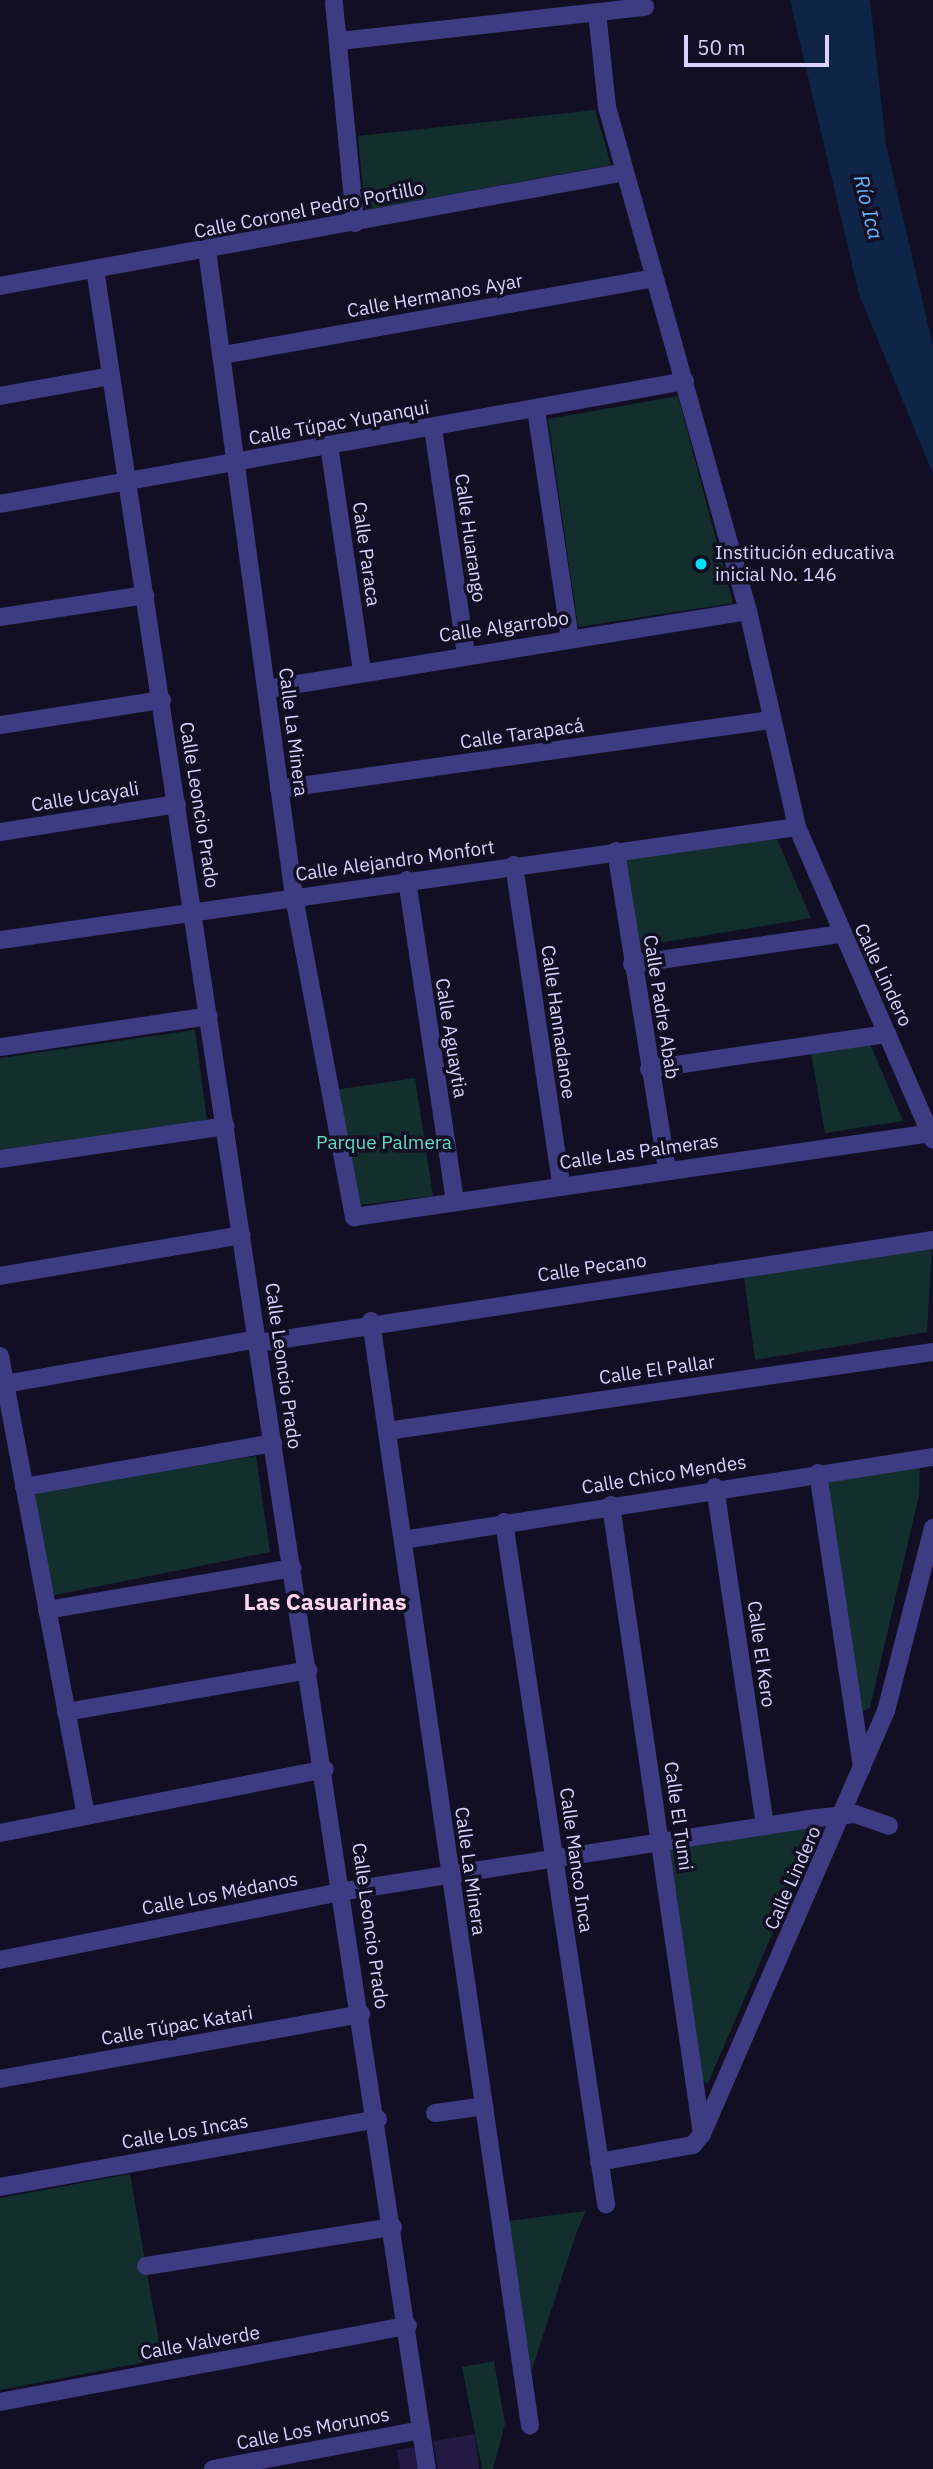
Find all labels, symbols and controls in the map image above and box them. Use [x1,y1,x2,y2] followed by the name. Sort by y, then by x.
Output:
[688,21,833,65] scale bar
[697,33,746,61] text: 50 m
[849,172,889,242] water label: Río Ica
[192,177,426,243] street label: Calle Coronel Pedro Portillo
[345,269,525,323] street label: Calle Hermanos Ayar
[247,396,431,450] street label: Calle Túpac Yupanqui
[450,472,490,604] street label: Calle Huarango
[347,500,385,608] street label: Calle Paraca
[715,542,894,586] place label: Institución educativa inicial No. 146
[693,556,709,572] marker: Institución educativa inicial No. 146
[438,607,570,647] street label: Calle Algarrobo
[274,666,312,798] street label: Calle La Minera
[459,714,585,754] street label: Calle Tarapacá
[175,720,223,890] street label: Calle Leoncio Prado
[29,777,141,817] street label: Calle Ucayali
[294,836,496,886] street label: Calle Alejandro Monfort
[849,920,917,1030] street label: Calle Lindero
[638,933,684,1081] street label: Calle Padre Abab
[536,943,580,1101] street label: Calle Hannadanoe
[430,976,472,1100] street label: Calle Aguaytia
[558,1130,720,1174] street label: Calle Las Palmeras
[316,1132,452,1154] park label: Parque Palmera
[536,1249,648,1287] street label: Calle Pecano
[260,1281,306,1451] street label: Calle Leoncio Prado
[598,1351,716,1389] street label: Calle El Pallar
[580,1451,748,1499] street label: Calle Chico Mendes
[243,1587,407,1615] district label: Las Casuarinas
[742,1599,780,1709] street label: Calle El Kero
[659,1760,697,1872] street label: Calle El Tumi
[555,1786,597,1934] street label: Calle Manco Inca
[450,1805,490,1937] street label: Calle La Minera
[760,1823,826,1933] street label: Calle Lindero
[347,1841,393,2011] street label: Calle Leoncio Prado
[140,1868,300,1920] street label: Calle Los Médanos
[99,2001,255,2051] street label: Calle Túpac Katari
[120,2110,250,2154] street label: Calle Los Incas
[138,2321,262,2365] street label: Calle Valverde
[235,2403,391,2455] street label: Calle Los Morunos

